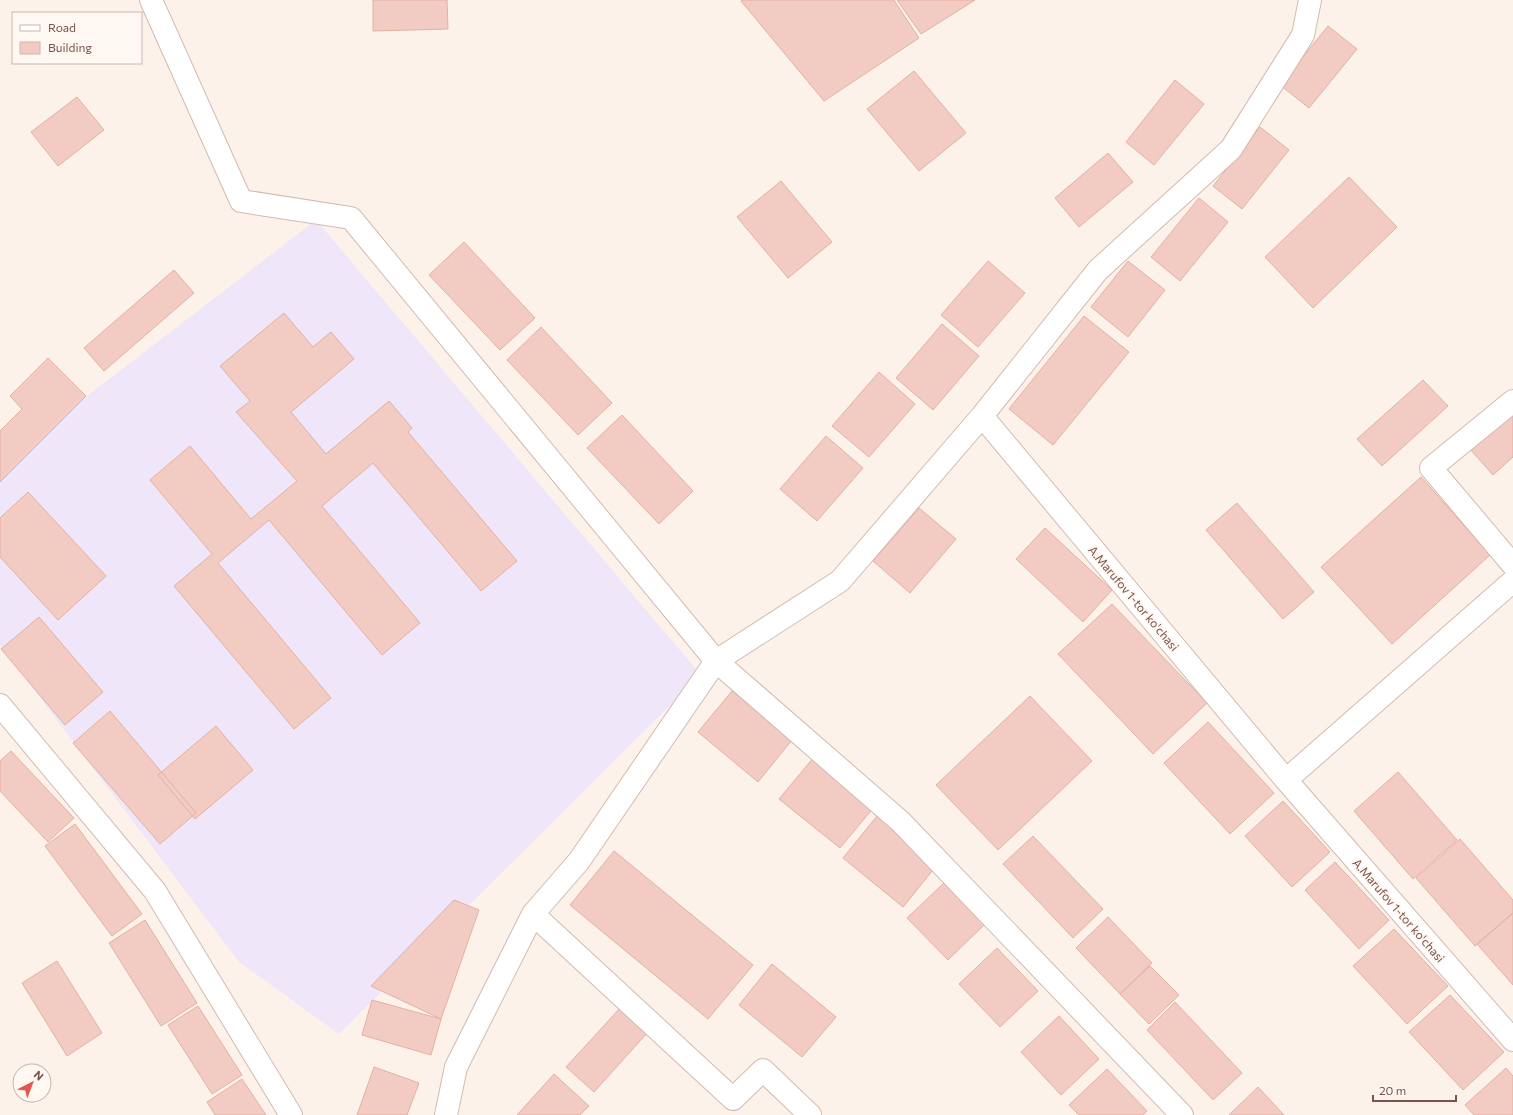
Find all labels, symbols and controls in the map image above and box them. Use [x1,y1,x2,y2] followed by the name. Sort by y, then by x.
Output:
[12,12,142,64] legend
[48,20,76,34] text: Road
[48,40,92,54] text: Building
[1086,543,1182,653] street label: A.Marufov 1-tor ko'chasi
[1350,855,1448,965] street label: A.Marufov 1-tor ko'chasi
[12,1063,52,1103] north arrow
[32,1068,46,1083] text: N
[1373,1077,1456,1103] scale bar
[1379,1083,1406,1097] text: 20 m

